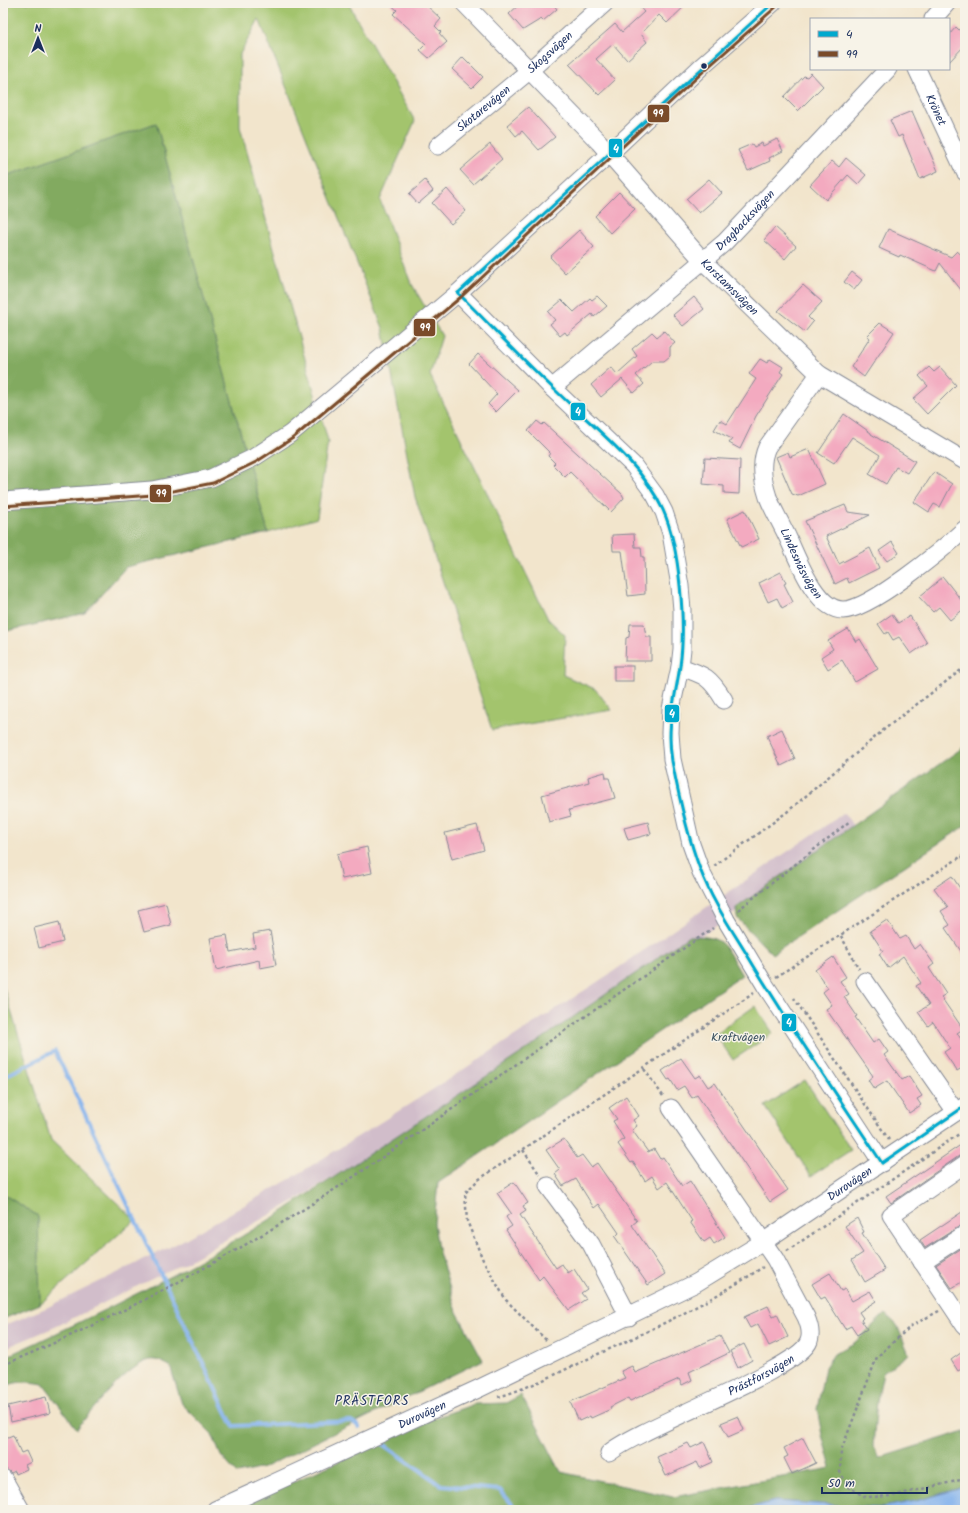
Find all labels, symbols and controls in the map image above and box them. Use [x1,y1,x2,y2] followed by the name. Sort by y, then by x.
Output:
[18,18,58,58] north arrow
[810,18,950,70] legend
[35,20,42,38] text: N
[846,25,853,44] text: 4
[523,27,578,79] street label: Skogsvägen
[846,45,858,64] text: 99
[699,61,709,71] unlabelled marker
[453,81,515,137] street label: Skotarevägen
[920,91,951,129] street label: Krönet
[647,104,670,123] line badge: 99
[652,105,664,123] text: 99
[608,138,623,158] line badge: 4
[613,140,619,158] text: 4
[711,185,780,256] street label: Dragbacksvägen
[696,254,763,320] street label: Karstamsvägen
[413,318,436,337] line badge: 99
[419,319,431,337] text: 99
[570,402,586,421] line badge: 4
[575,403,581,421] text: 4
[149,484,172,503] line badge: 99
[155,485,167,503] text: 99
[775,525,827,604] street label: Lindesnäsvägen
[664,704,680,723] line badge: 4
[669,705,675,723] text: 4
[781,1013,797,1032] line badge: 4
[786,1014,792,1032] text: 4
[711,1028,765,1047] park label: Kraftvägen
[823,1162,877,1206] street label: Durovägen
[725,1350,799,1401] street label: Prästforsvägen
[335,1391,409,1412] district label: PRÄSTFORS
[395,1396,450,1434] street label: Durovägen
[822,1469,927,1495] scale bar
[828,1474,855,1493] text: 50 m

